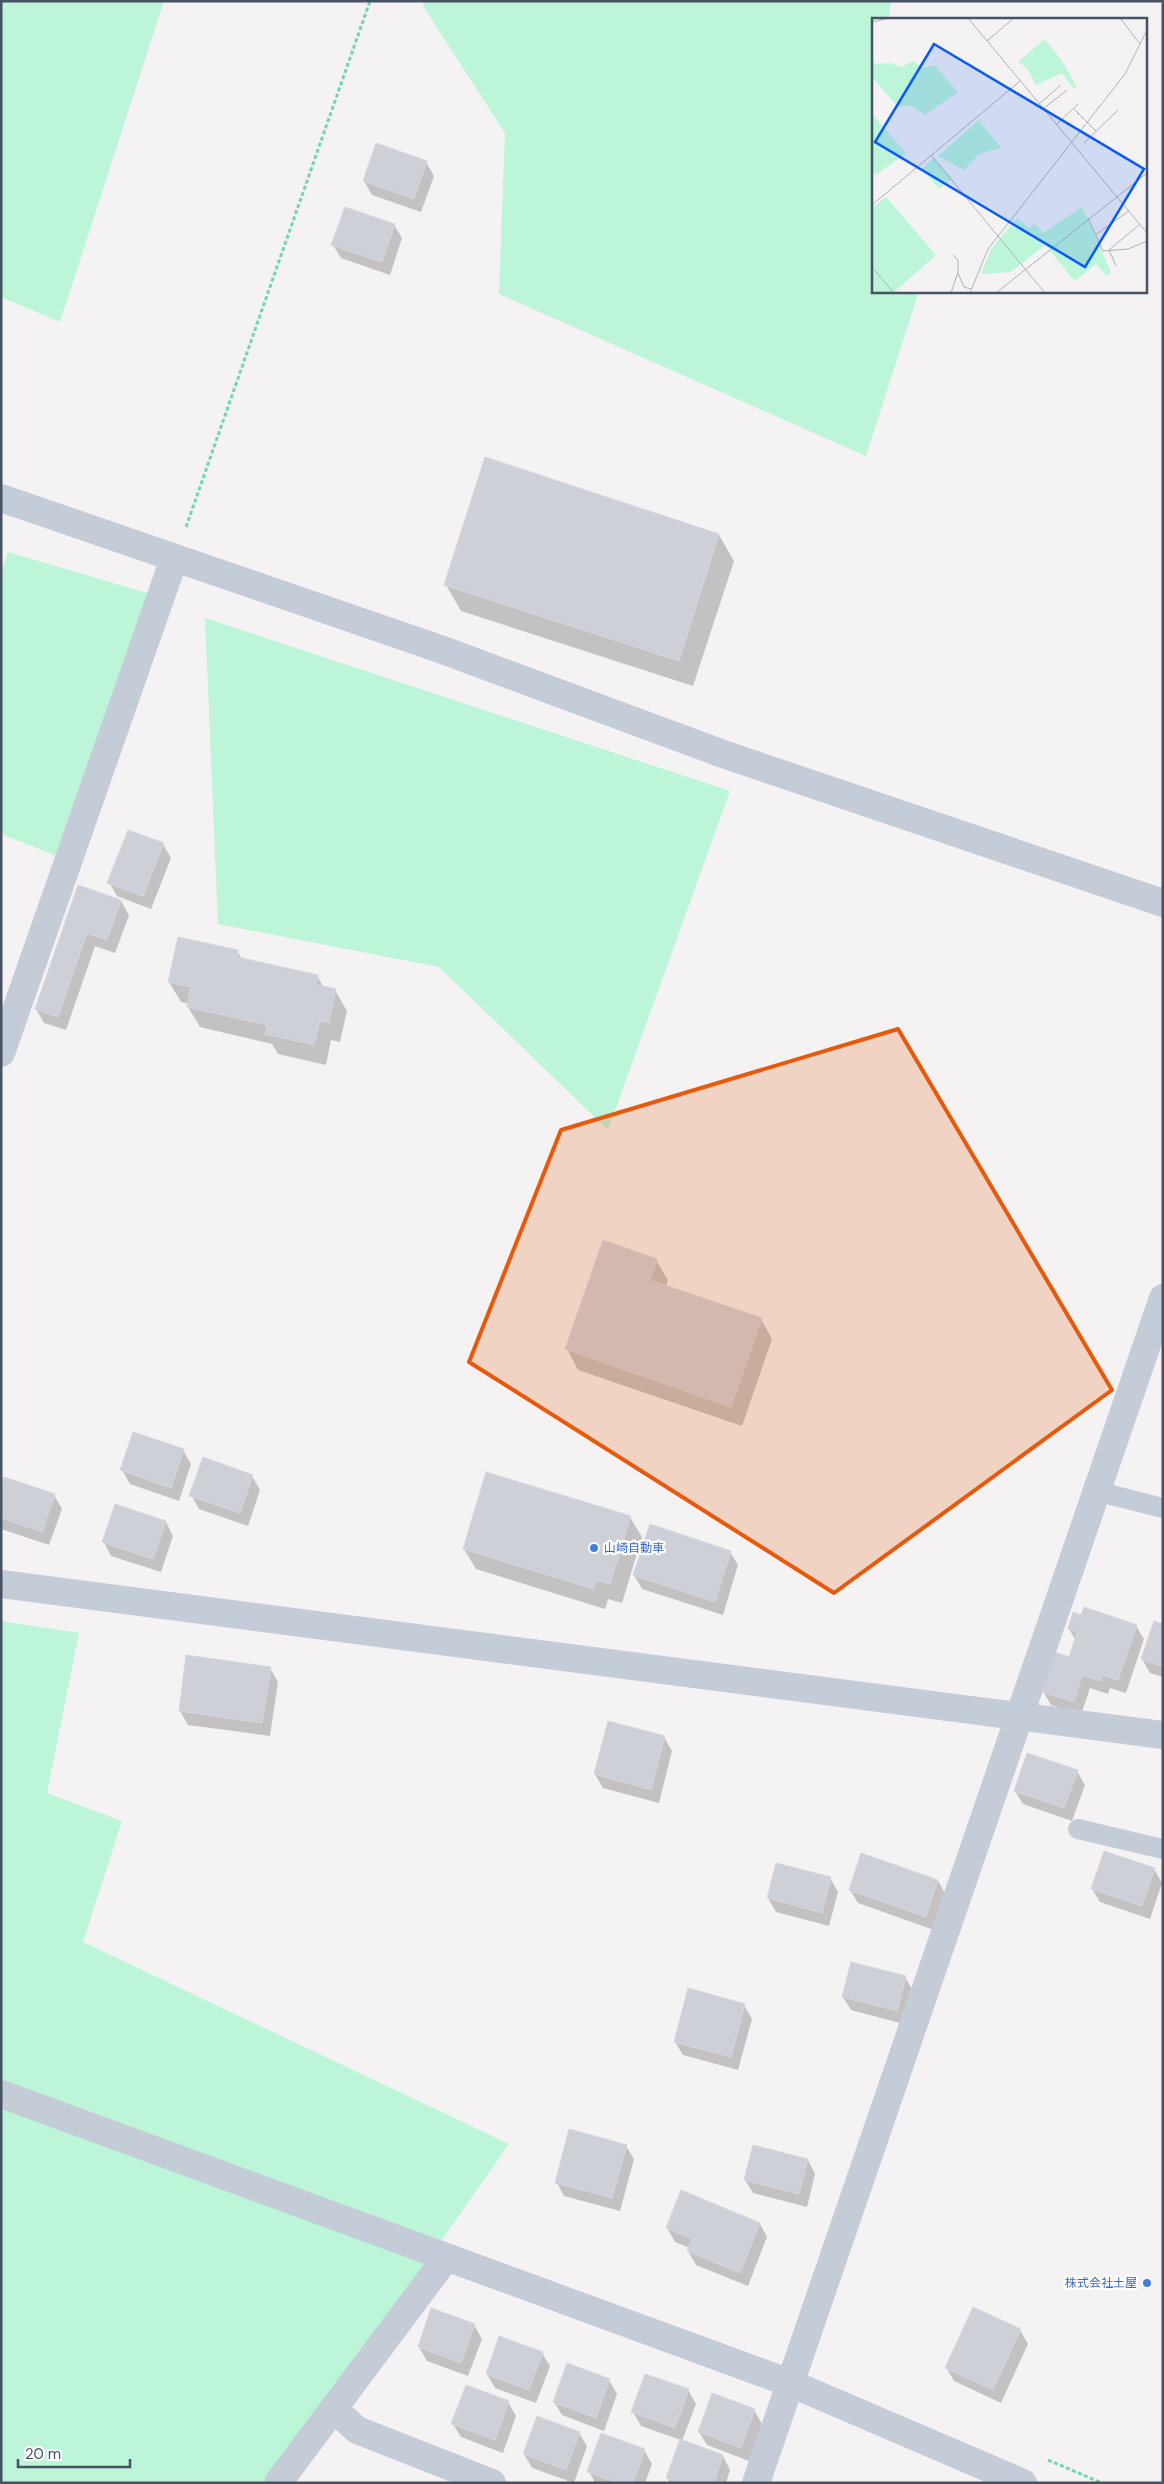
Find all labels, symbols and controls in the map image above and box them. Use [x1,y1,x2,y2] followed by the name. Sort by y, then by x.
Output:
[872,18,1146,292] inset map
[604,1540,664,1556] place label: 山崎自動車
[588,1542,600,1554] marker: 山崎自動車
[1065,2275,1137,2291] place label: 株式会社土屋
[1141,2277,1153,2289] marker: 株式会社土屋
[18,2436,130,2468] scale bar
[25,2444,61,2464] text: 20 m

